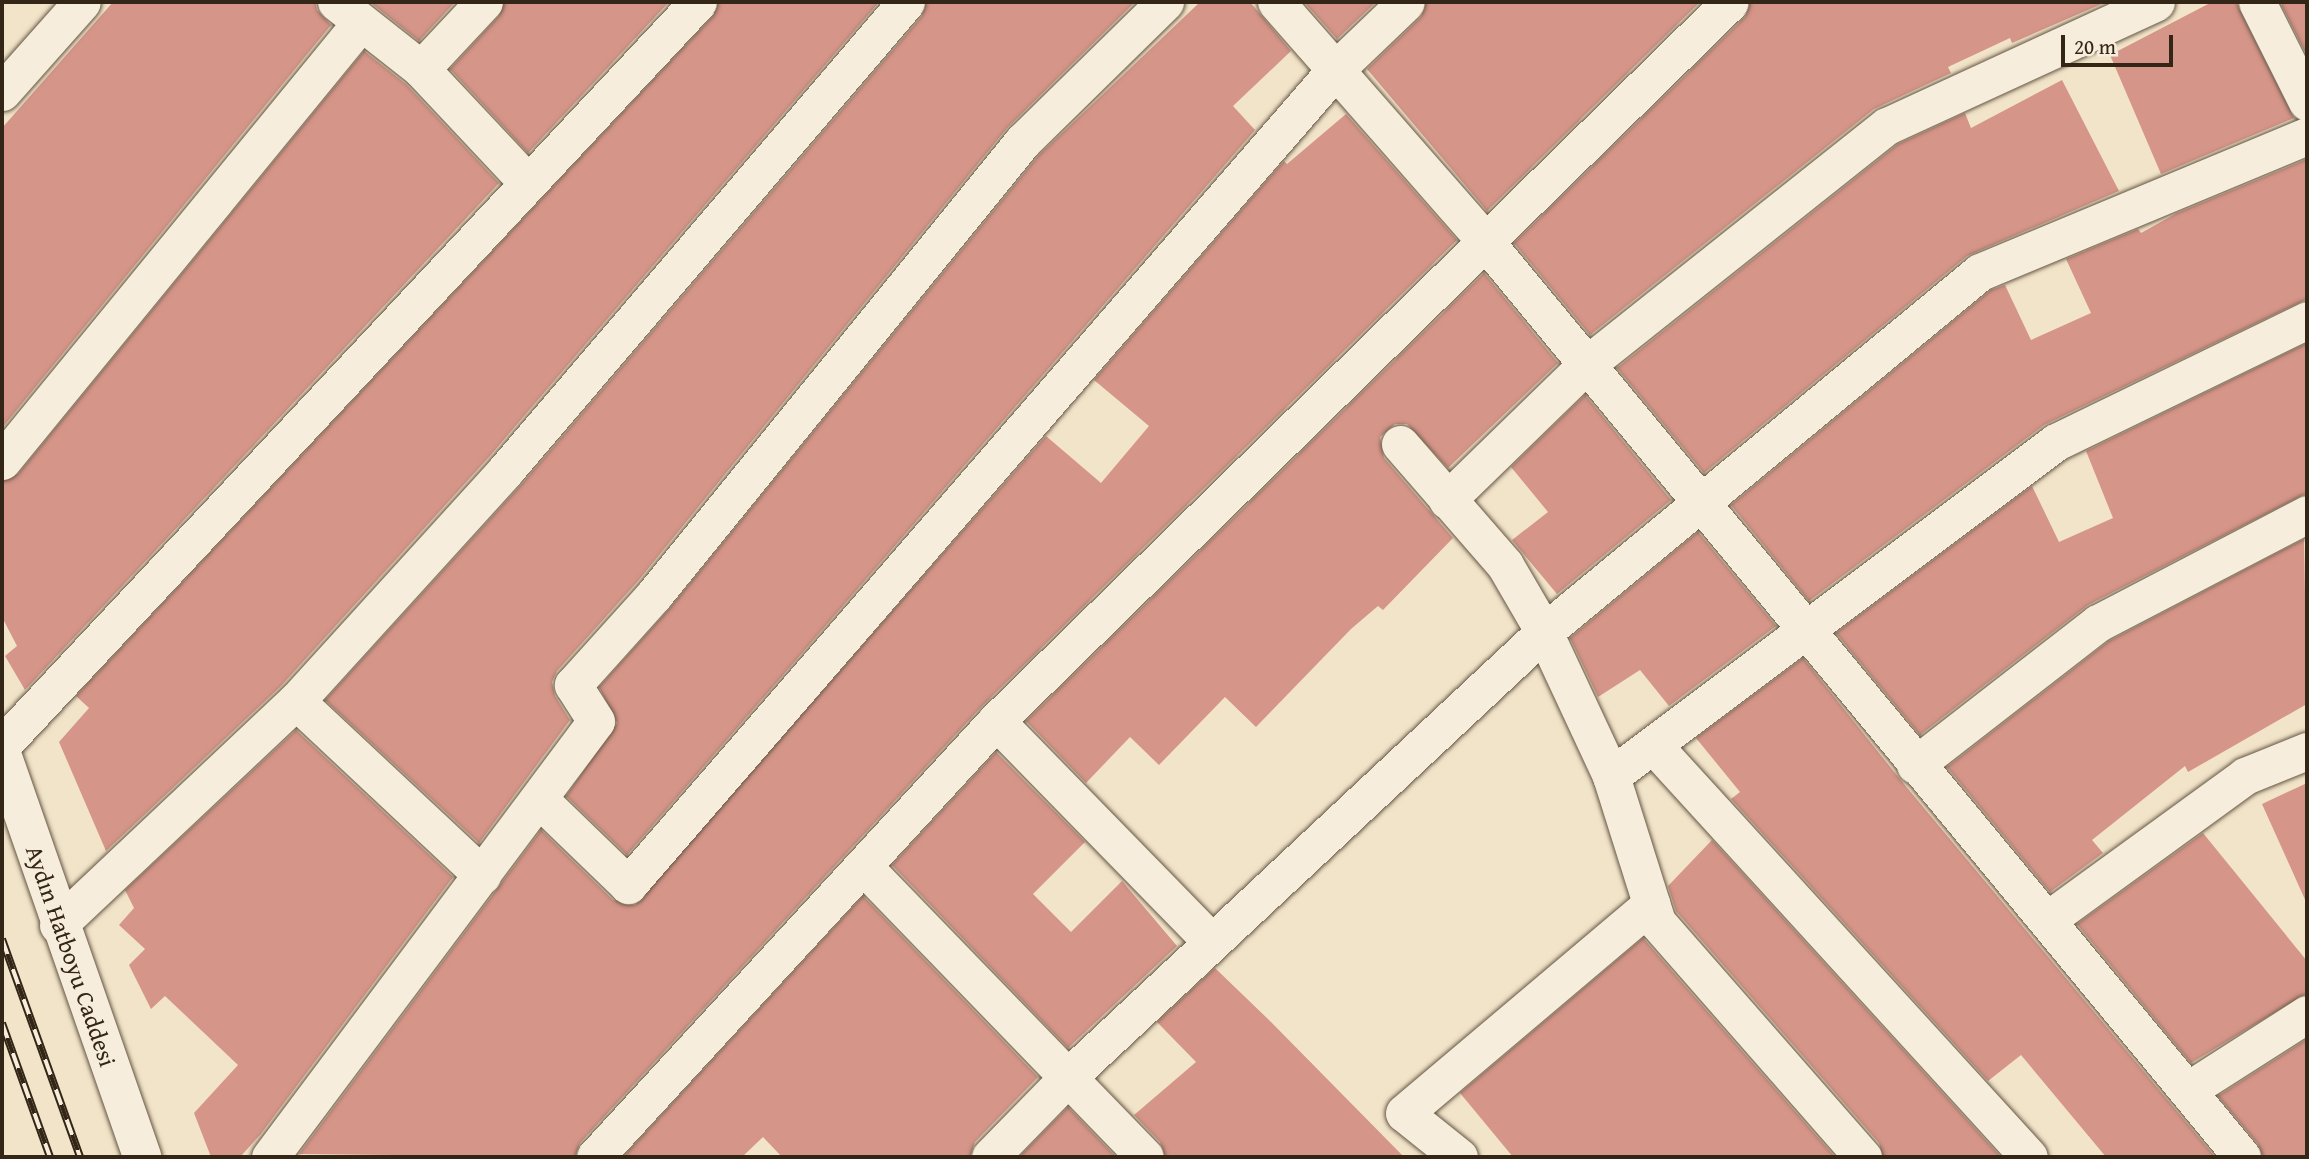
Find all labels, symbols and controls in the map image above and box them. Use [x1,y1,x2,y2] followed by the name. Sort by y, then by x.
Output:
[2064,21,2176,65] scale bar
[2074,31,2116,62] text: 20 m
[20,842,122,1070] street label: Aydın Hatboyu Caddesi

